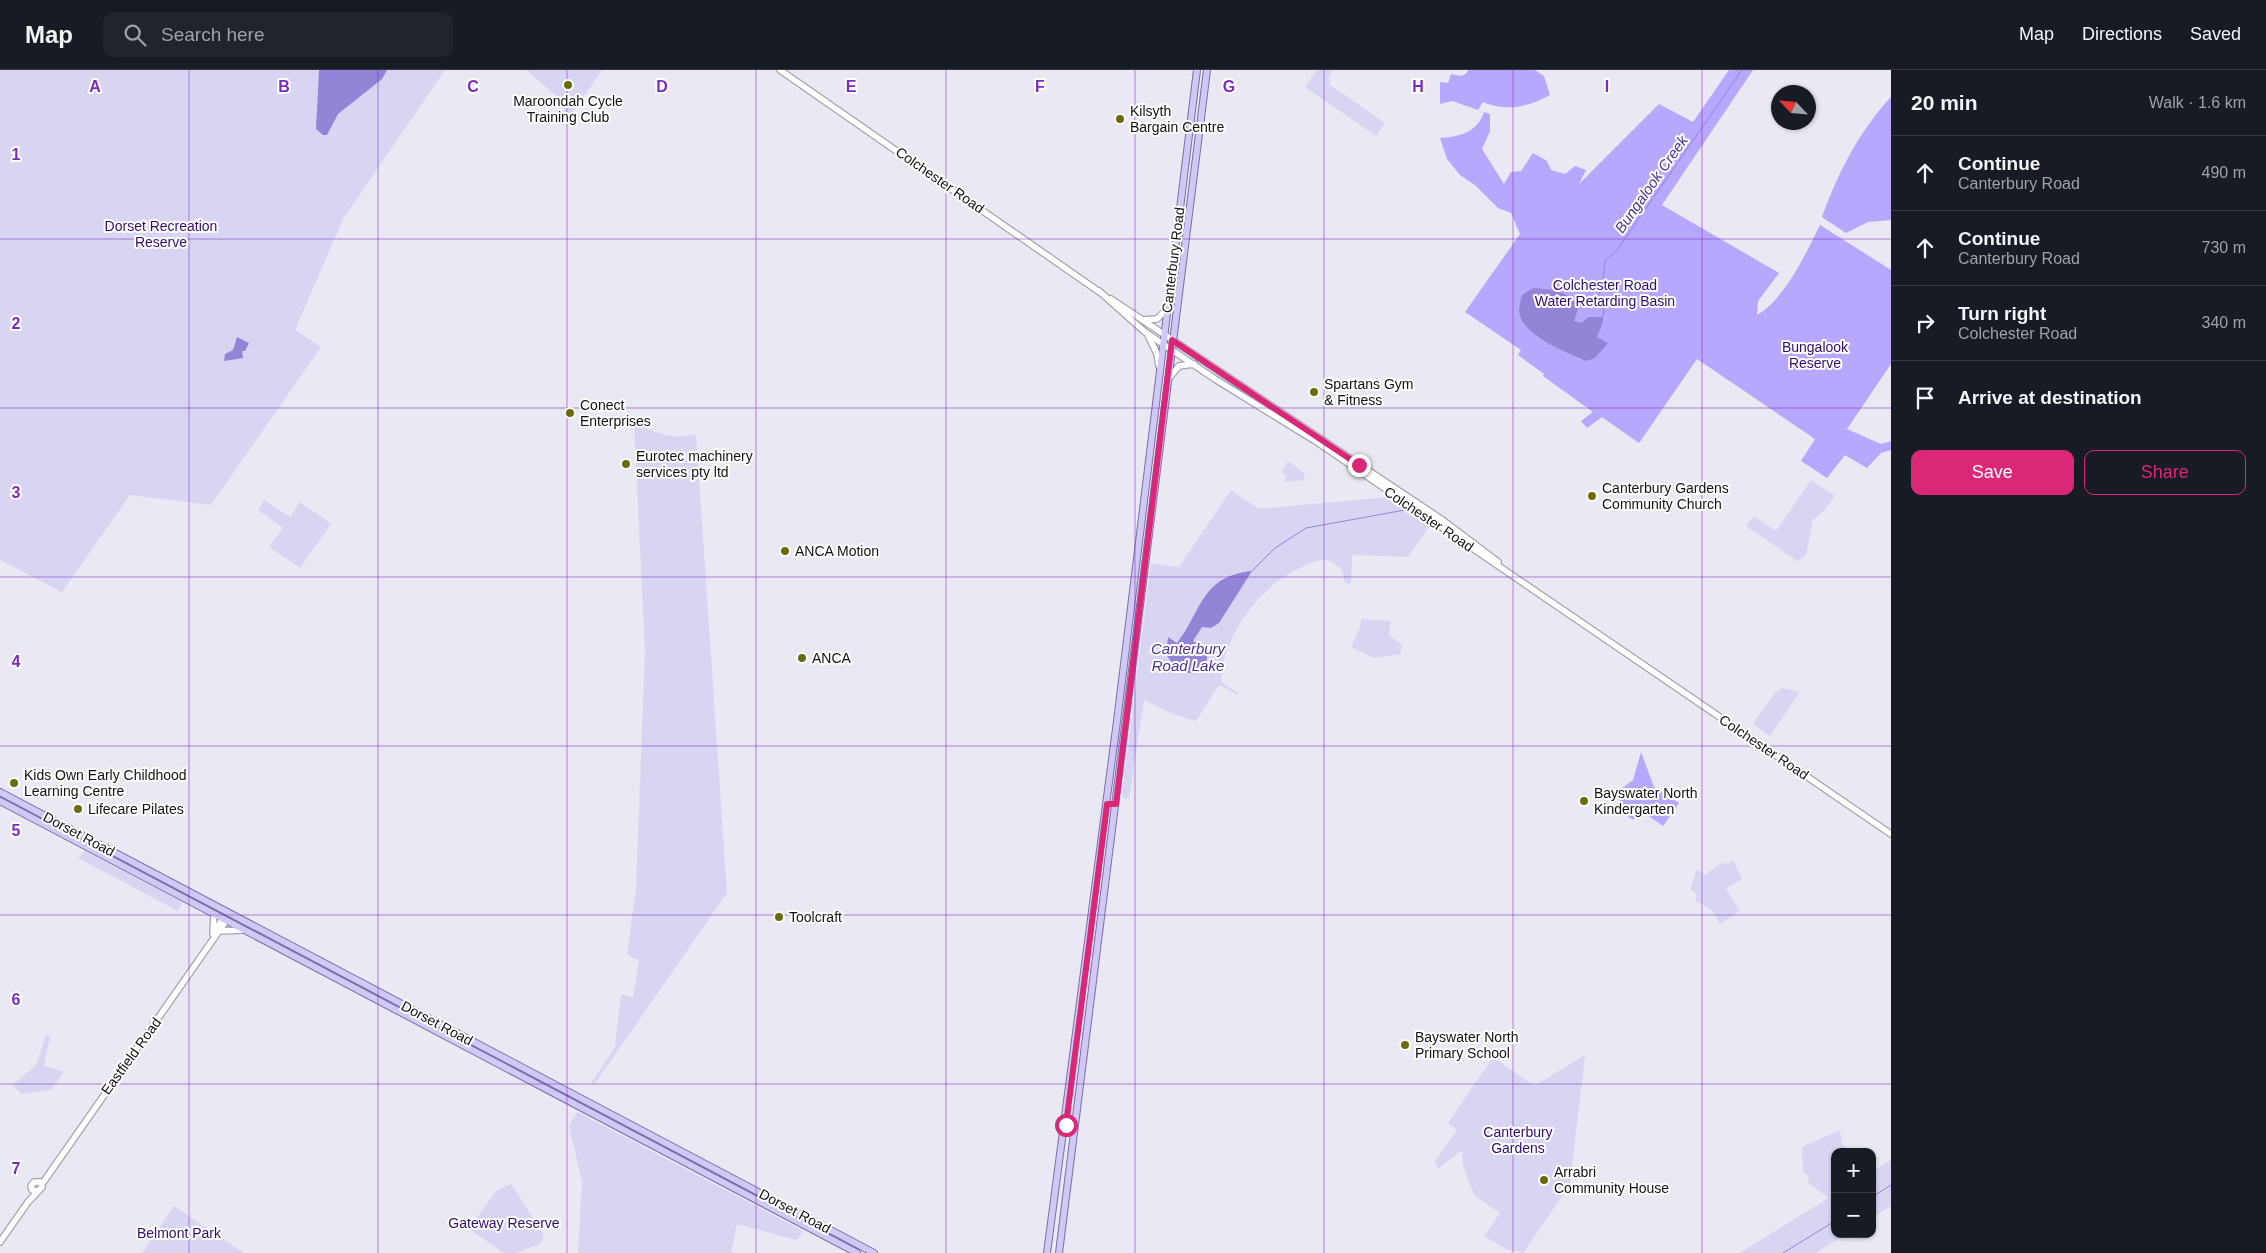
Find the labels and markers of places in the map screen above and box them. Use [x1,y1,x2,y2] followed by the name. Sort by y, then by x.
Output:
[562,79,574,91] marker: Maroondah Cycle Training Club
[513,93,623,125] place label: Maroondah Cycle Training Club
[1130,103,1224,135] place label: Kilsyth Bargain Centre
[1114,113,1126,125] marker: Kilsyth Bargain Centre
[1324,376,1413,408] place label: Spartans Gym & Fitness
[1308,386,1320,398] marker: Spartans Gym & Fitness
[580,397,651,429] place label: Conect Enterprises
[564,407,576,419] marker: Conect Enterprises
[636,448,753,480] place label: Eurotec machinery services pty ltd
[620,458,632,470] marker: Eurotec machinery services pty ltd
[1602,480,1729,512] place label: Canterbury Gardens Community Church
[1586,490,1598,502] marker: Canterbury Gardens Community Church
[795,543,879,559] place label: ANCA Motion
[779,545,791,557] marker: ANCA Motion
[812,650,852,666] place label: ANCA
[796,652,808,664] marker: ANCA
[24,767,187,799] place label: Kids Own Early Childhood Learning Centre
[8,777,20,789] marker: Kids Own Early Childhood Learning Centre
[1594,785,1697,817] place label: Bayswater North Kindergarten
[1578,795,1590,807] marker: Bayswater North Kindergarten
[88,801,184,817] place label: Lifecare Pilates
[72,803,84,815] marker: Lifecare Pilates
[789,909,842,925] place label: Toolcraft
[773,911,785,923] marker: Toolcraft
[1415,1029,1518,1061] place label: Bayswater North Primary School
[1399,1039,1411,1051] marker: Bayswater North Primary School
[1554,1164,1669,1196] place label: Arrabri Community House
[1538,1174,1550,1186] marker: Arrabri Community House

